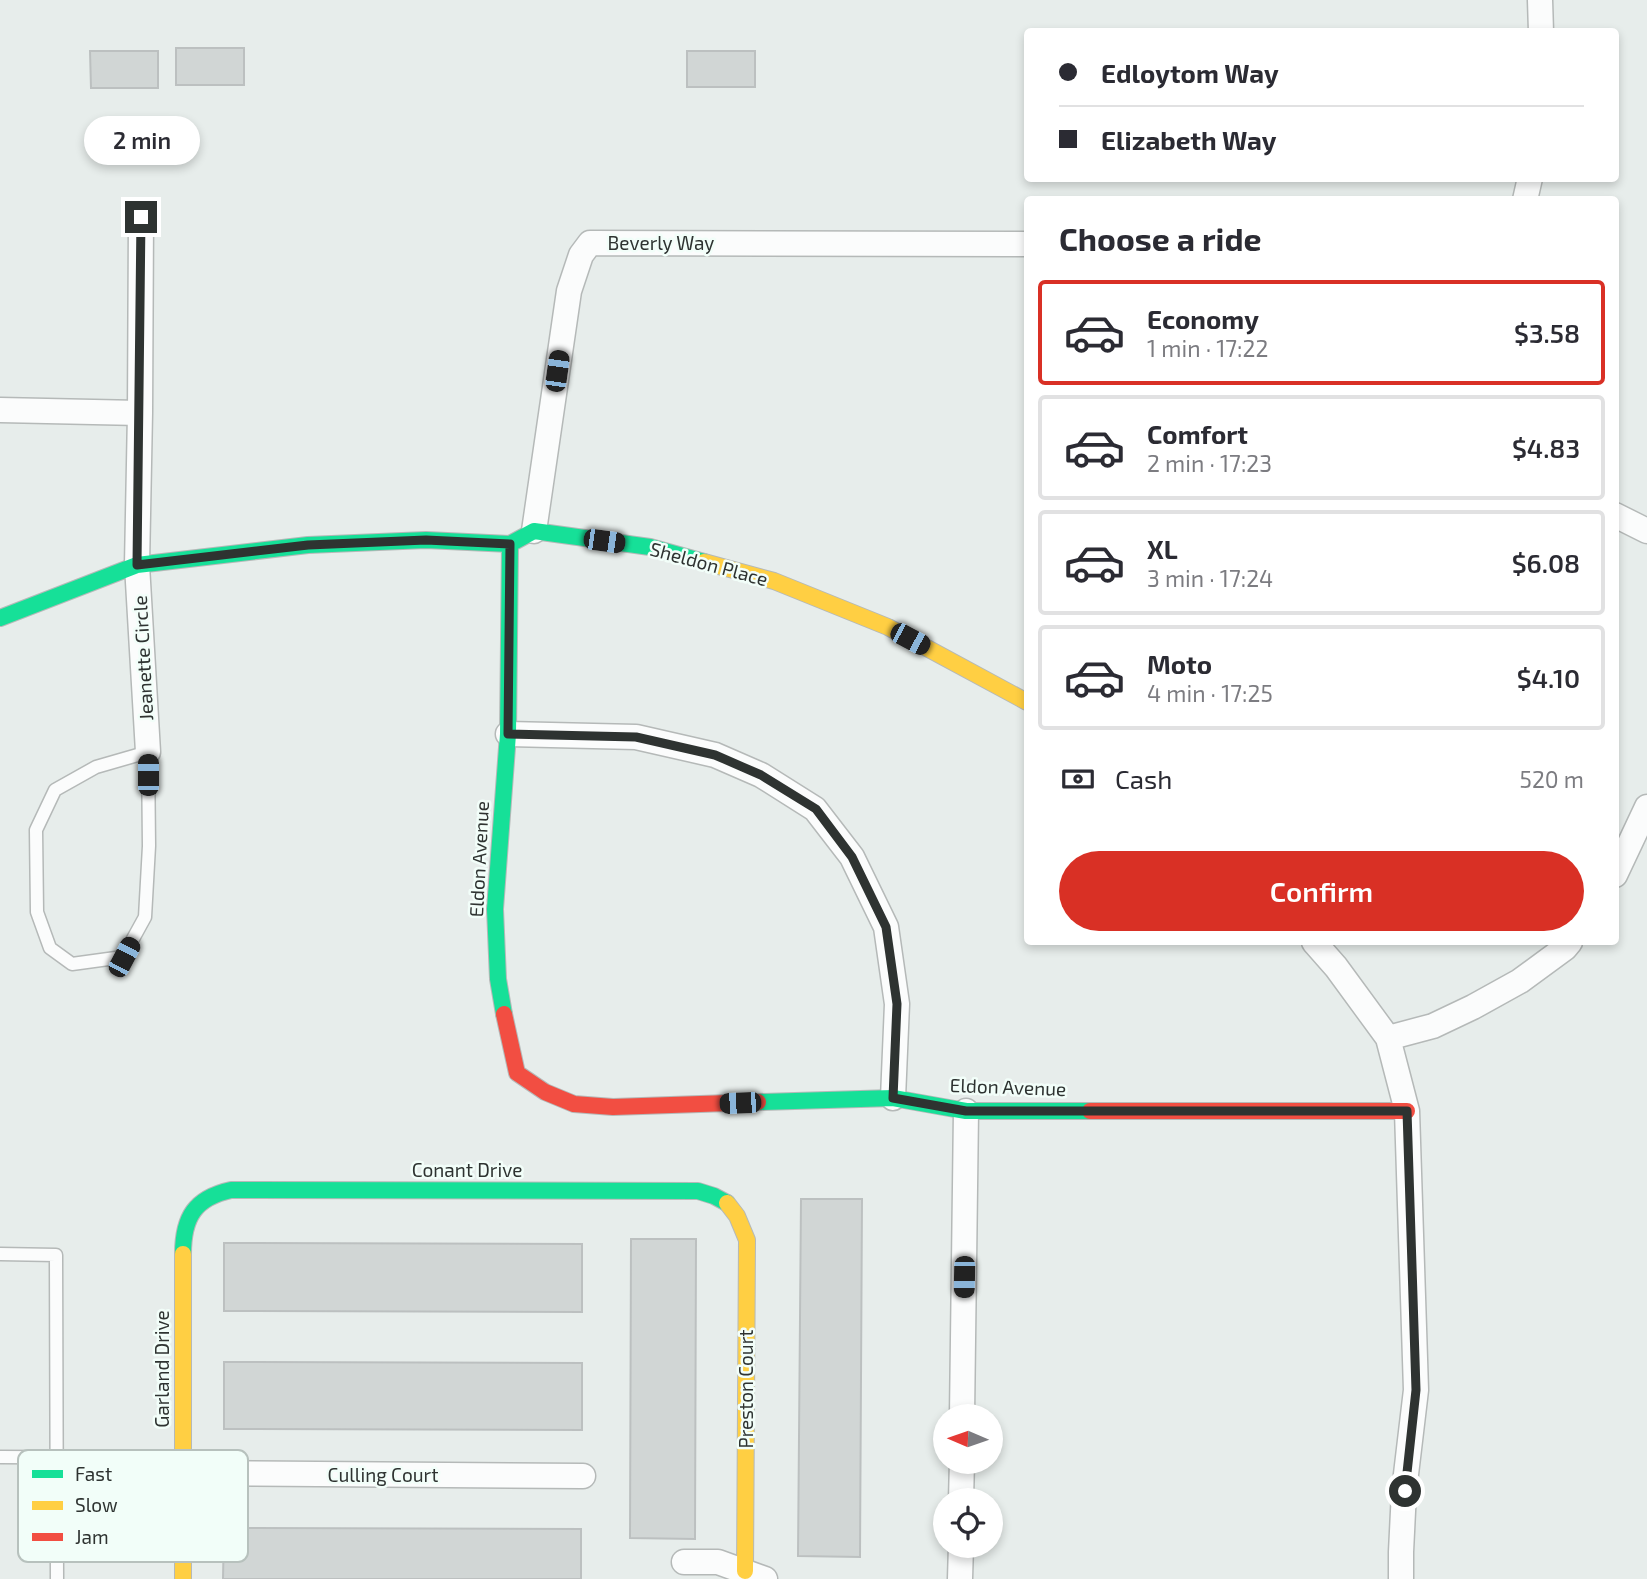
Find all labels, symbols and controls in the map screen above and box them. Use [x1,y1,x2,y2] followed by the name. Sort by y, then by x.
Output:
[1101,57,1279,88] text: Edloytom Way
[83,116,199,164] callout: 2 min
[1101,124,1277,155] text: Elizabeth Way
[113,126,171,154] text: 2 min
[125,201,157,233] route end
[1059,219,1262,257] text: Choose a ride
[608,231,714,254] street label: Beverly Way
[1063,301,1126,364] icon: car
[1147,303,1259,334] text: Economy
[1514,317,1580,348] text: $3.58
[1147,334,1268,362] text: 1 min · 17:22
[544,349,571,393] car
[1063,416,1126,479] icon: car
[1147,418,1248,449] text: Comfort
[1512,432,1580,463] text: $4.83
[1147,449,1272,477] text: 2 min · 17:23
[582,528,627,554] car
[1063,531,1126,594] icon: car
[1147,533,1178,564] text: XL
[648,537,771,590] street label: Sheldon Place
[1512,547,1580,578] text: $6.08
[1147,564,1273,592] text: 3 min · 17:24
[128,595,157,721] street label: Jeanette Circle
[887,620,934,658] car
[1063,646,1126,709] icon: car
[1147,648,1212,679] text: Moto
[1517,662,1580,693] text: $4.10
[1147,679,1273,707] text: 4 min · 17:25
[138,754,159,796] car
[1059,760,1097,798] icon: cash
[1115,763,1172,794] text: Cash
[1520,765,1584,793] text: 520 m
[464,800,493,918] street label: Eldon Avenue
[1059,851,1584,931] button: Confirm
[105,934,144,980] car
[949,1073,1067,1100] street label: Eldon Avenue
[719,1092,762,1114] car
[412,1158,522,1181] street label: Conant Drive
[954,1256,975,1298] car
[150,1310,173,1428] street label: Garland Drive
[734,1329,757,1449] street label: Preston Court
[933,1404,1003,1474] north arrow
[933,1404,1003,1558] map controls
[18,1450,248,1562] legend
[75,1462,112,1485] text: Fast
[328,1463,438,1486] street label: Culling Court
[1389,1475,1421,1507] route start
[933,1488,1003,1558] button: locate
[75,1493,118,1516] text: Slow
[75,1525,109,1548] text: Jam

